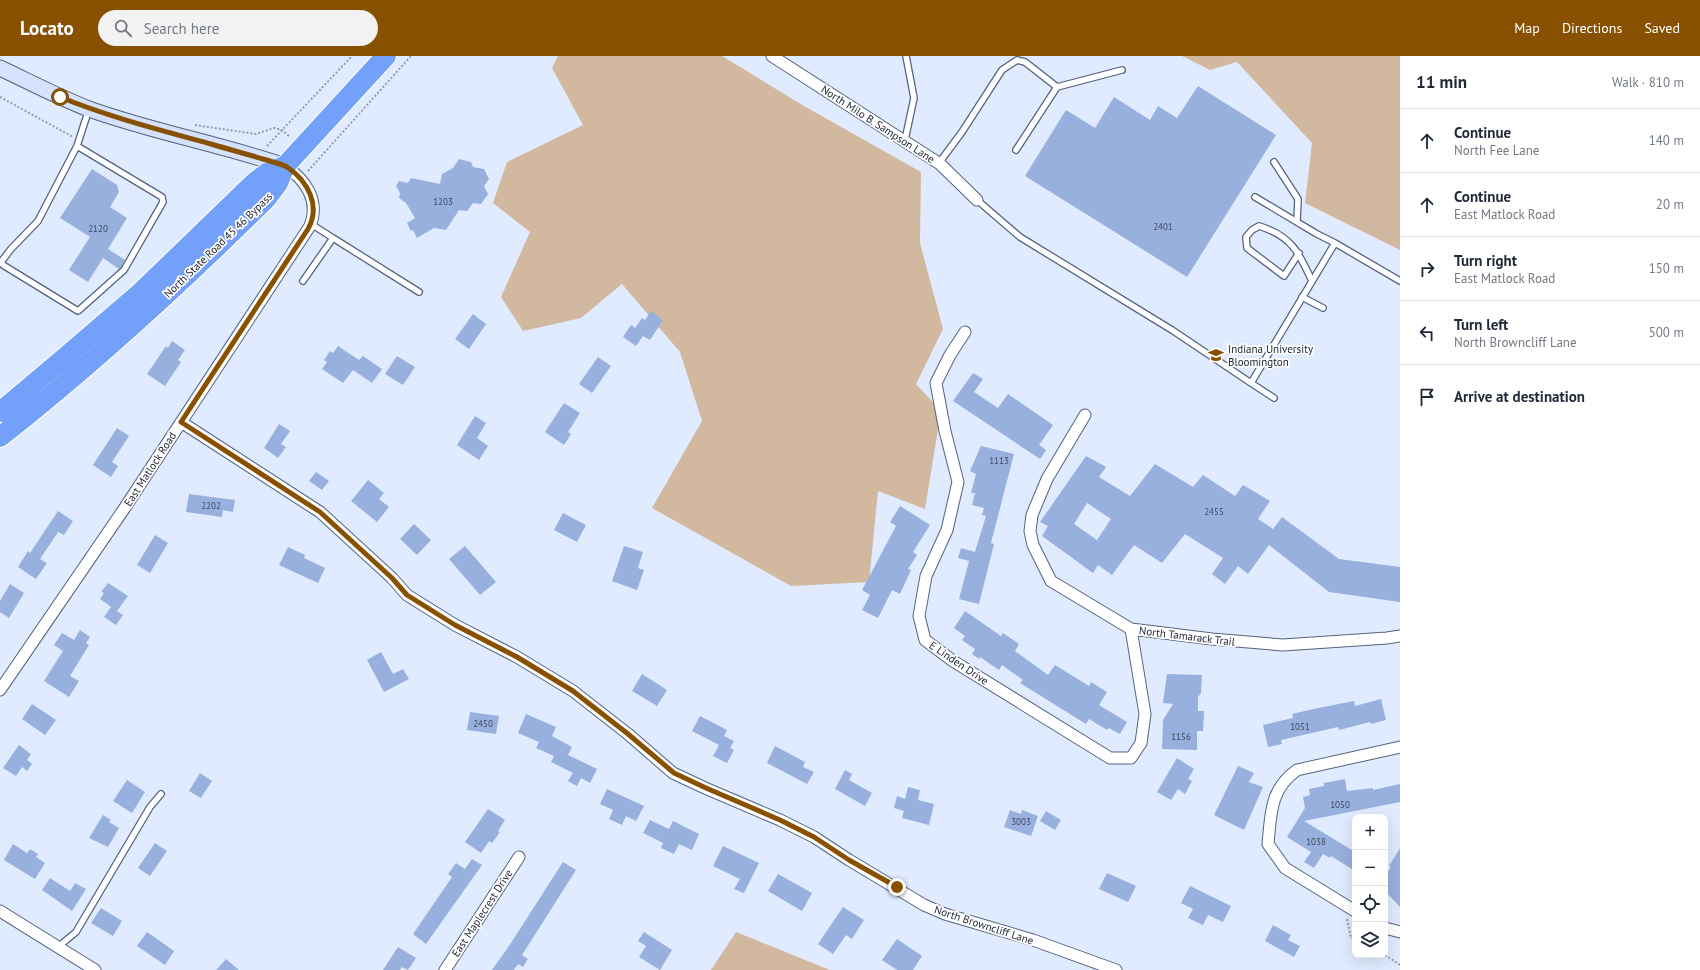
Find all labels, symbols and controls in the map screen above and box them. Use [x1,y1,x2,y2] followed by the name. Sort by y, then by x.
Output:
[98,10,378,46] search box
[20,16,74,40] text: Locato
[112,17,134,39] icon: search
[144,19,219,38] text: Search here
[1514,19,1540,37] text: Map
[1562,19,1622,37] text: Directions
[1644,19,1680,37] text: Saved
[1416,71,1467,93] text: 11 min
[1612,74,1684,91] text: Walk · 810 m
[819,82,938,166] street label: North Milo B. Sampson Lane
[51,88,69,106] route start
[1454,123,1511,142] text: Continue
[1416,130,1438,152] icon: ahead
[1649,132,1684,149] text: 140 m
[1454,142,1539,159] text: North Fee Lane
[1454,187,1511,206] text: Continue
[161,189,275,301] street label: North State Road 45 46 Bypass
[1416,194,1438,216] icon: ahead
[433,196,453,207] house number: 1203
[1656,196,1684,213] text: 20 m
[1454,206,1555,223] text: East Matlock Road
[1153,221,1173,232] house number: 2401
[88,223,108,234] house number: 2120
[1454,251,1517,270] text: Turn right
[1416,258,1438,280] icon: right
[1649,260,1684,277] text: 150 m
[1454,270,1555,287] text: East Matlock Road
[1454,315,1508,334] text: Turn left
[1416,322,1438,344] icon: left
[1649,324,1684,341] text: 500 m
[1454,334,1577,351] text: North Browncliff Lane
[1228,342,1314,369] place label: Indiana University Bloomington
[1207,346,1225,364] school or university icon: Indiana University Bloomington
[1416,386,1438,408] icon: arrive
[1454,387,1585,406] text: Arrive at destination
[121,429,179,509] street label: East Matlock Road
[989,455,1009,466] house number: 1113
[201,500,221,511] house number: 2202
[1204,506,1224,517] house number: 2455
[1138,623,1237,649] street label: North Tamarack Trail
[927,638,992,688] street label: E Linden Drive
[473,718,493,729] house number: 2450
[1290,721,1310,732] house number: 1051
[1171,731,1191,742] house number: 1156
[1330,799,1350,810] house number: 1050
[1352,814,1388,958] map controls
[1352,814,1388,850] button: +
[1011,816,1031,827] house number: 3003
[1306,836,1326,847] house number: 1038
[1352,850,1388,886] button: −
[448,866,516,959] street label: East Maplecrest Drive
[888,878,906,896] route end
[1352,886,1388,922] button: locate
[933,902,1036,948] street label: North Browncliff Lane
[1352,922,1388,958] button: layers

